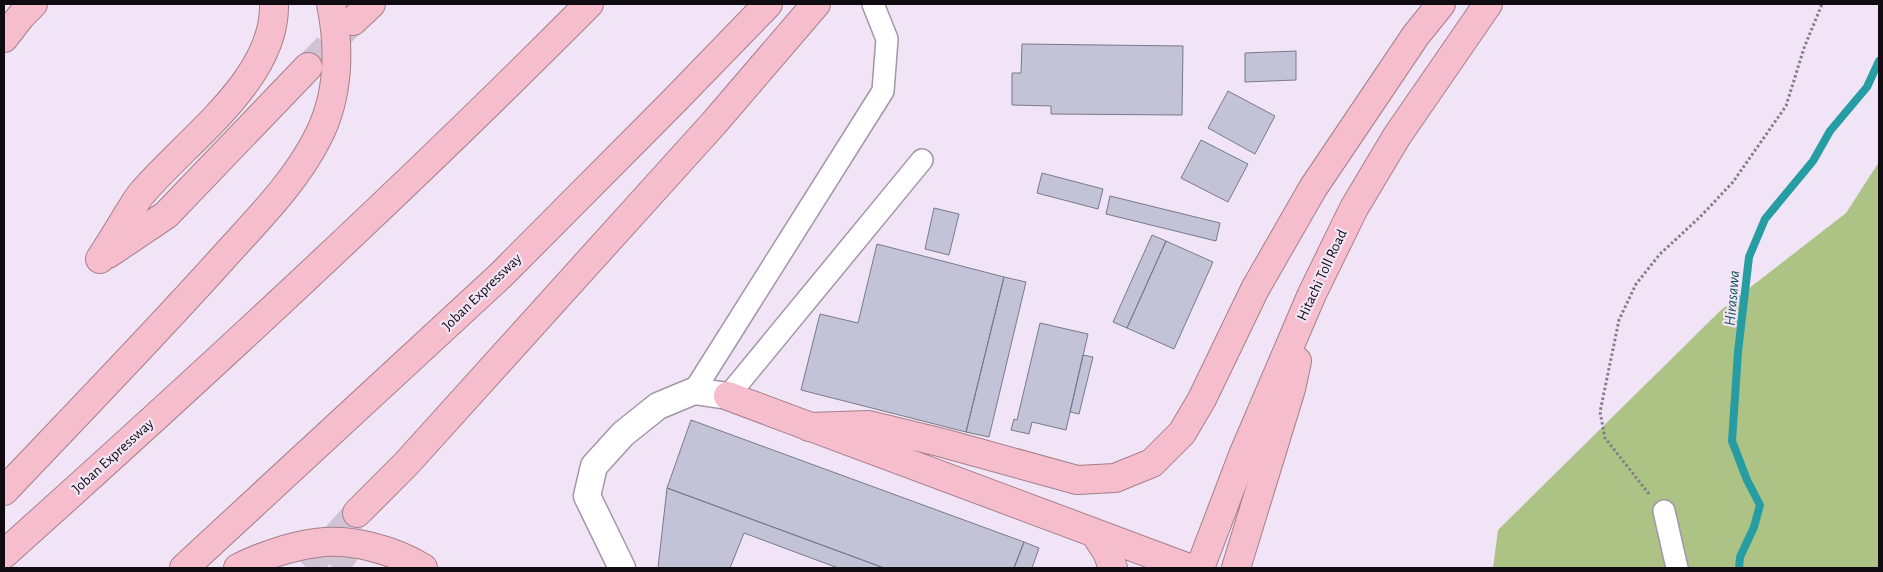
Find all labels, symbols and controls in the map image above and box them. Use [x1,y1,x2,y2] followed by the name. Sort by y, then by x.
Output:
[1294,227,1350,323] street label: Hitachi Toll Road
[440,250,525,333] street label: Joban Expressway
[1722,270,1742,326] water label: Hirasawa
[70,415,157,496] street label: Joban Expressway

